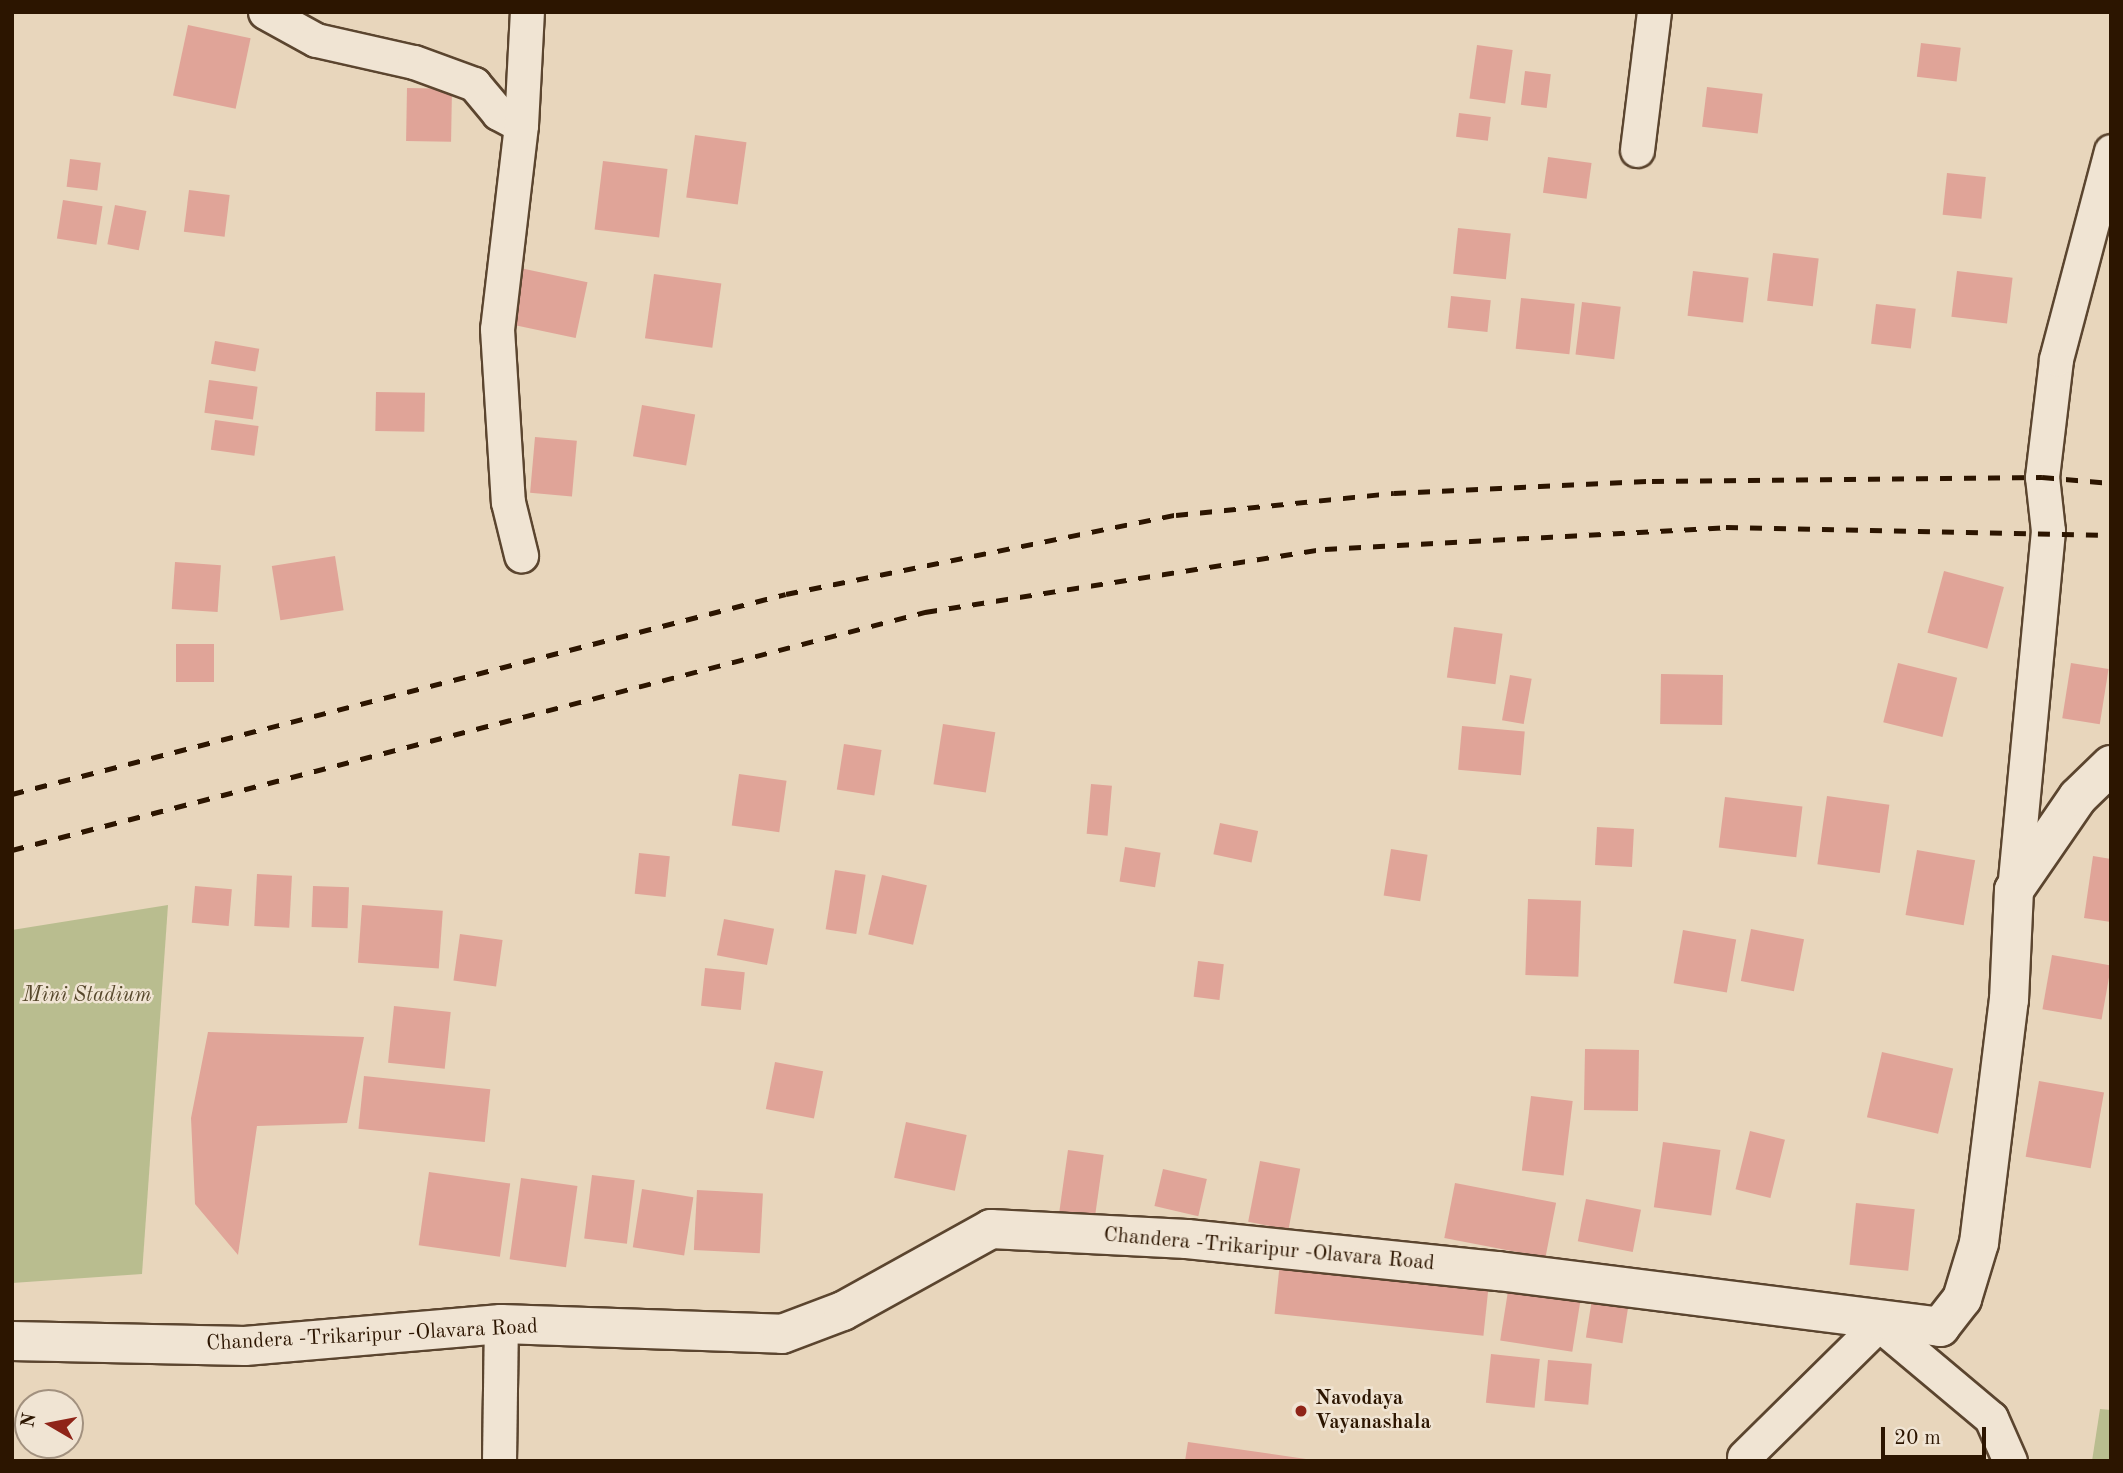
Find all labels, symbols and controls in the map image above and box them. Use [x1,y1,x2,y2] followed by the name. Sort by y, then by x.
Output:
[23,983,151,1009] park label: Mini Stadium
[1102,1223,1436,1277] street label: Chandera -Trikaripur -Olavara Road
[205,1315,539,1357] street label: Chandera -Trikaripur -Olavara Road
[1315,1386,1431,1436] place label: Navodaya Vayanashala
[14,1389,84,1459] north arrow
[1293,1403,1309,1419] marker: Navodaya Vayanashala
[19,1412,40,1429] text: N
[1885,1414,1990,1458] scale bar
[1894,1428,1941,1449] text: 20 m

